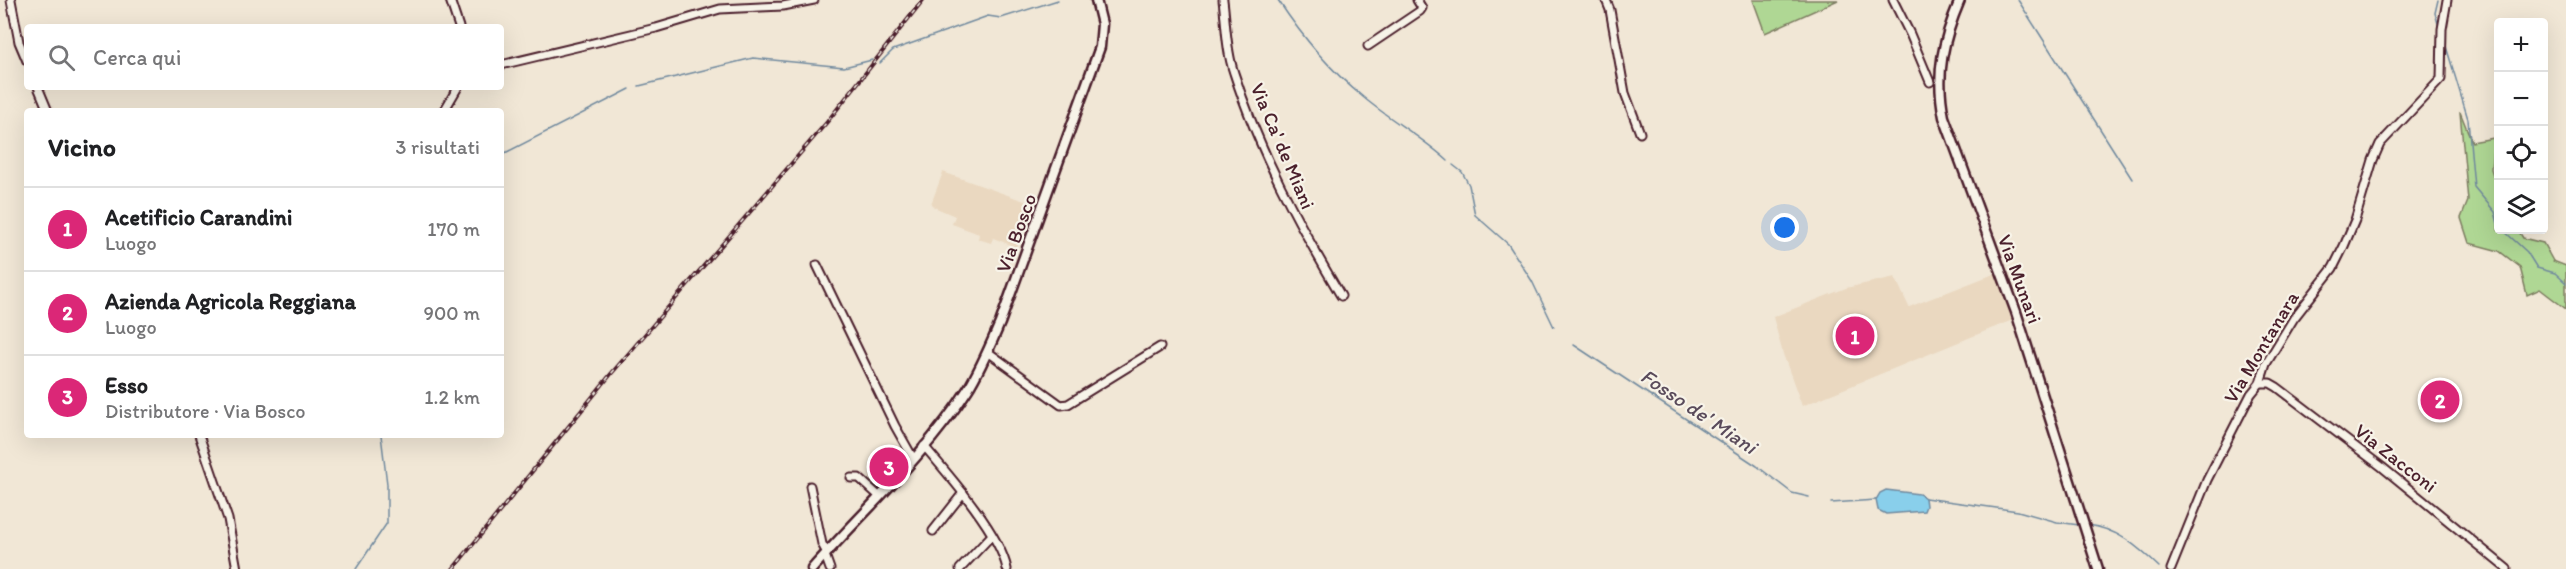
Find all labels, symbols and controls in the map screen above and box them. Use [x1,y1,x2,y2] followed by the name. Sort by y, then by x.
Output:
[2494,18,2548,234] map controls
[2494,18,2548,72] button: +
[24,24,504,90] search box
[45,41,78,74] icon: search
[93,44,181,71] text: Cerca qui
[2494,72,2548,126] button: −
[1246,79,1320,213] street label: Via Ca' de Miani
[2494,126,2548,180] button: locate
[48,131,116,163] text: Vicino
[396,135,480,159] text: 3 risultati
[2494,180,2548,234] button: layers
[991,190,1041,276] street label: Via Bosco
[105,204,292,231] text: Acetificio Carandini
[1770,213,1799,242] your location
[63,217,72,241] text: 1
[427,217,480,241] text: 170 m
[105,231,157,255] text: Luogo
[1993,231,2047,327] street label: Via Munari
[2218,286,2304,407] street label: Via Montanara
[105,288,356,315] text: Azienda Agricola Reggiana
[62,301,73,325] text: 2
[424,301,480,325] text: 900 m
[1836,314,1874,358] pin: 1
[105,315,157,339] text: Luogo
[1636,363,1764,460] water label: Fosso de' Miani
[105,372,148,399] text: Esso
[2420,378,2460,422] pin: 2
[62,385,73,409] text: 3
[424,385,480,409] text: 1.2 km
[105,399,306,423] text: Distributore · Via Bosco
[2350,418,2442,498] street label: Via Zacconi
[870,444,908,490] pin: 3

